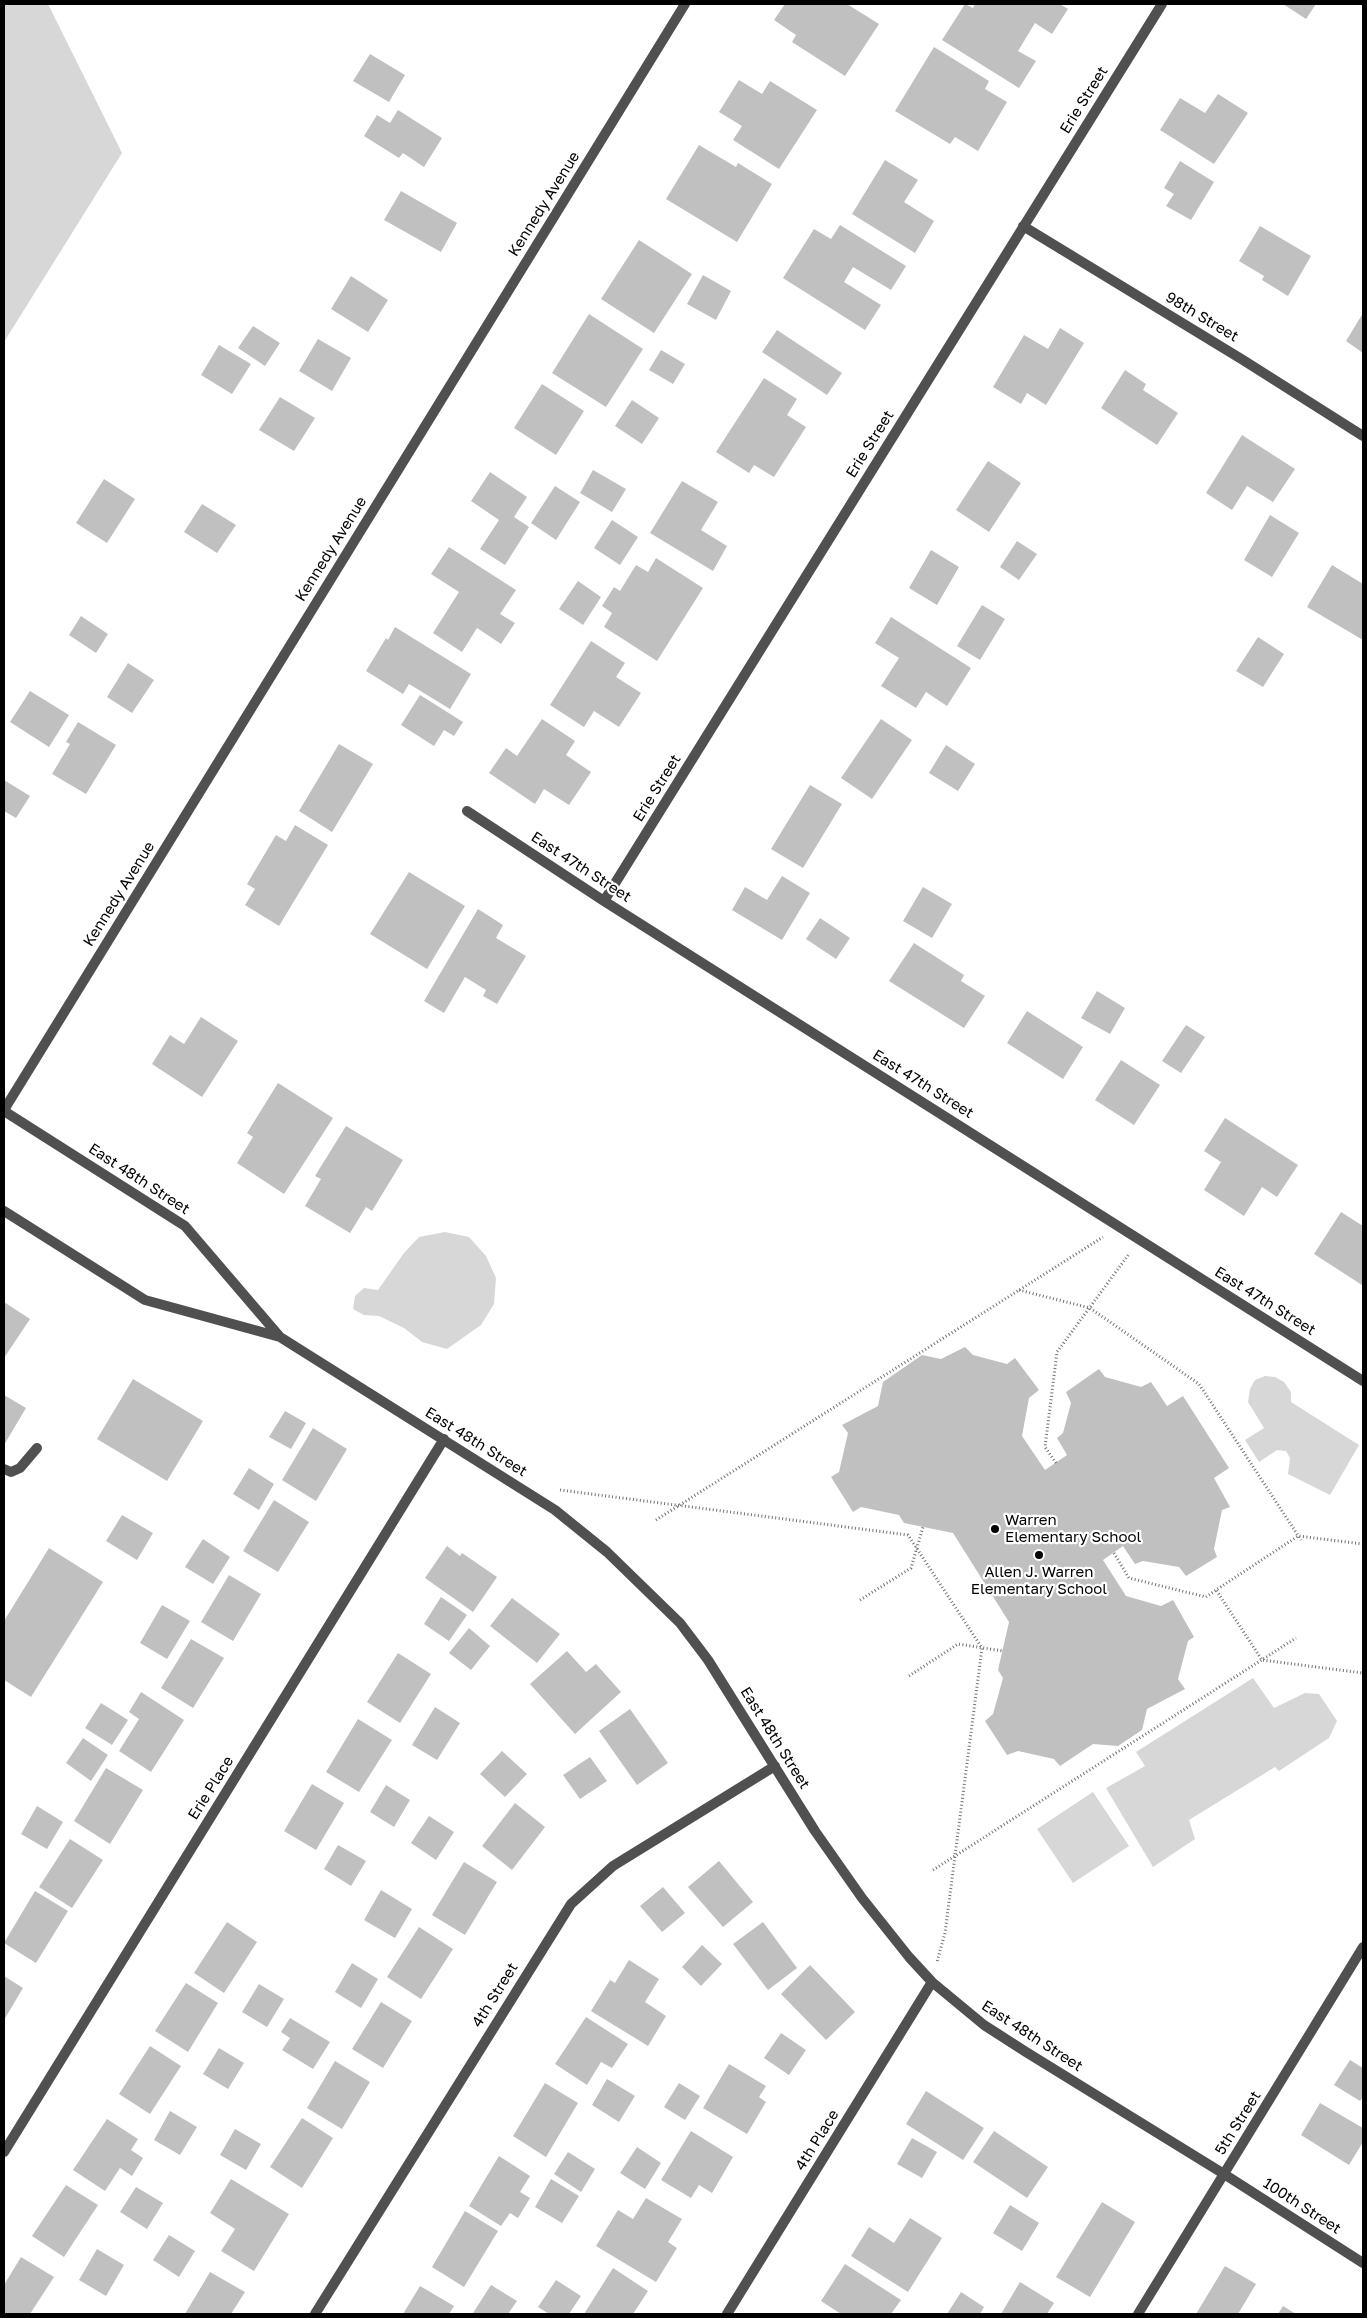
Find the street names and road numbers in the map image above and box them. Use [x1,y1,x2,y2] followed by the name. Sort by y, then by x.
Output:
[1056,63,1112,137] street label: Erie Street
[505,148,583,260] street label: Kennedy Avenue
[1162,288,1242,346] street label: 98th Street
[842,407,898,481] street label: Erie Street
[292,493,370,605] street label: Kennedy Avenue
[629,751,685,825] street label: Erie Street
[528,828,634,906] street label: East 47th Street
[80,838,158,950] street label: Kennedy Avenue
[869,1046,977,1122] street label: East 47th Street
[85,1140,193,1218] street label: East 48th Street
[1211,1263,1319,1339] street label: East 47th Street
[422,1403,530,1481] street label: East 48th Street
[736,1684,814,1792] street label: East 48th Street
[184,1753,238,1823] street label: Erie Place
[468,1959,522,2031] street label: 4th Street
[978,1997,1086,2075] street label: East 48th Street
[1211,2088,1265,2158] street label: 5th Street
[791,2106,843,2174] street label: 4th Place
[1260,2174,1344,2238] street label: 100th Street

